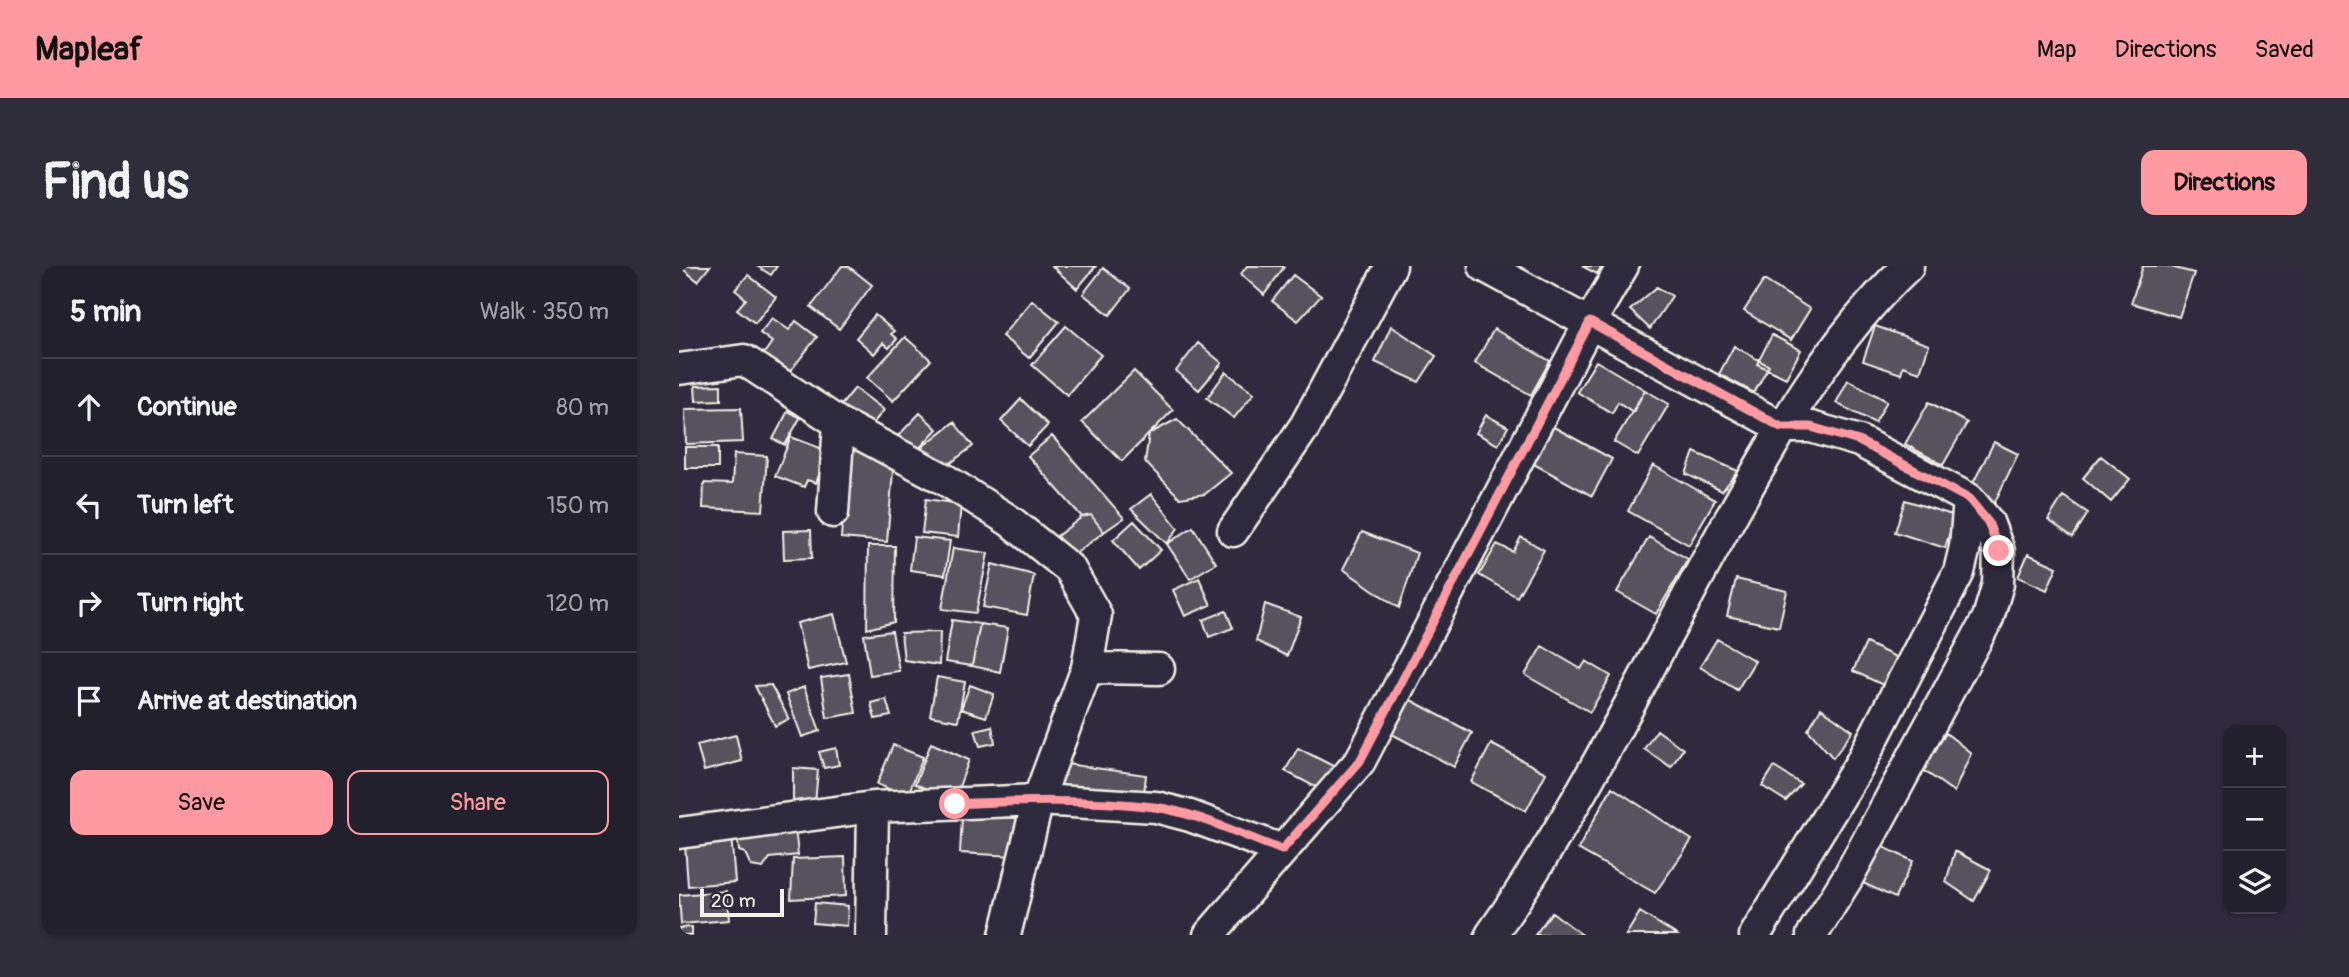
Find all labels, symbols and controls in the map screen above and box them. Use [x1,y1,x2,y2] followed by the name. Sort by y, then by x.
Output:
[35,29,143,70] text: Mapleaf
[2037,35,2077,64] text: Map
[2115,35,2216,64] text: Directions
[2254,35,2314,64] text: Saved
[2141,150,2307,215] button: Directions
[42,152,189,213] text: Find us
[70,293,141,330] text: 5 min
[480,297,609,326] text: Walk · 350 m
[70,388,108,426] icon: ahead
[137,391,237,423] text: Continue
[556,393,609,422] text: 80 m
[70,486,108,524] icon: left
[137,489,233,521] text: Turn left
[546,491,609,520] text: 150 m
[1983,535,2014,566] route end
[70,584,108,622] icon: right
[137,587,243,619] text: Turn right
[546,589,609,618] text: 120 m
[70,682,108,720] icon: arrive
[137,685,357,717] text: Arrive at destination
[2223,725,2286,914] map controls
[2223,725,2286,788] button: +
[70,770,333,835] button: Save
[347,770,609,835] button: Share
[939,788,970,819] route start
[2223,788,2286,851] button: −
[2223,851,2286,914] button: layers
[700,886,784,918] scale bar
[711,889,756,913] text: 20 m

